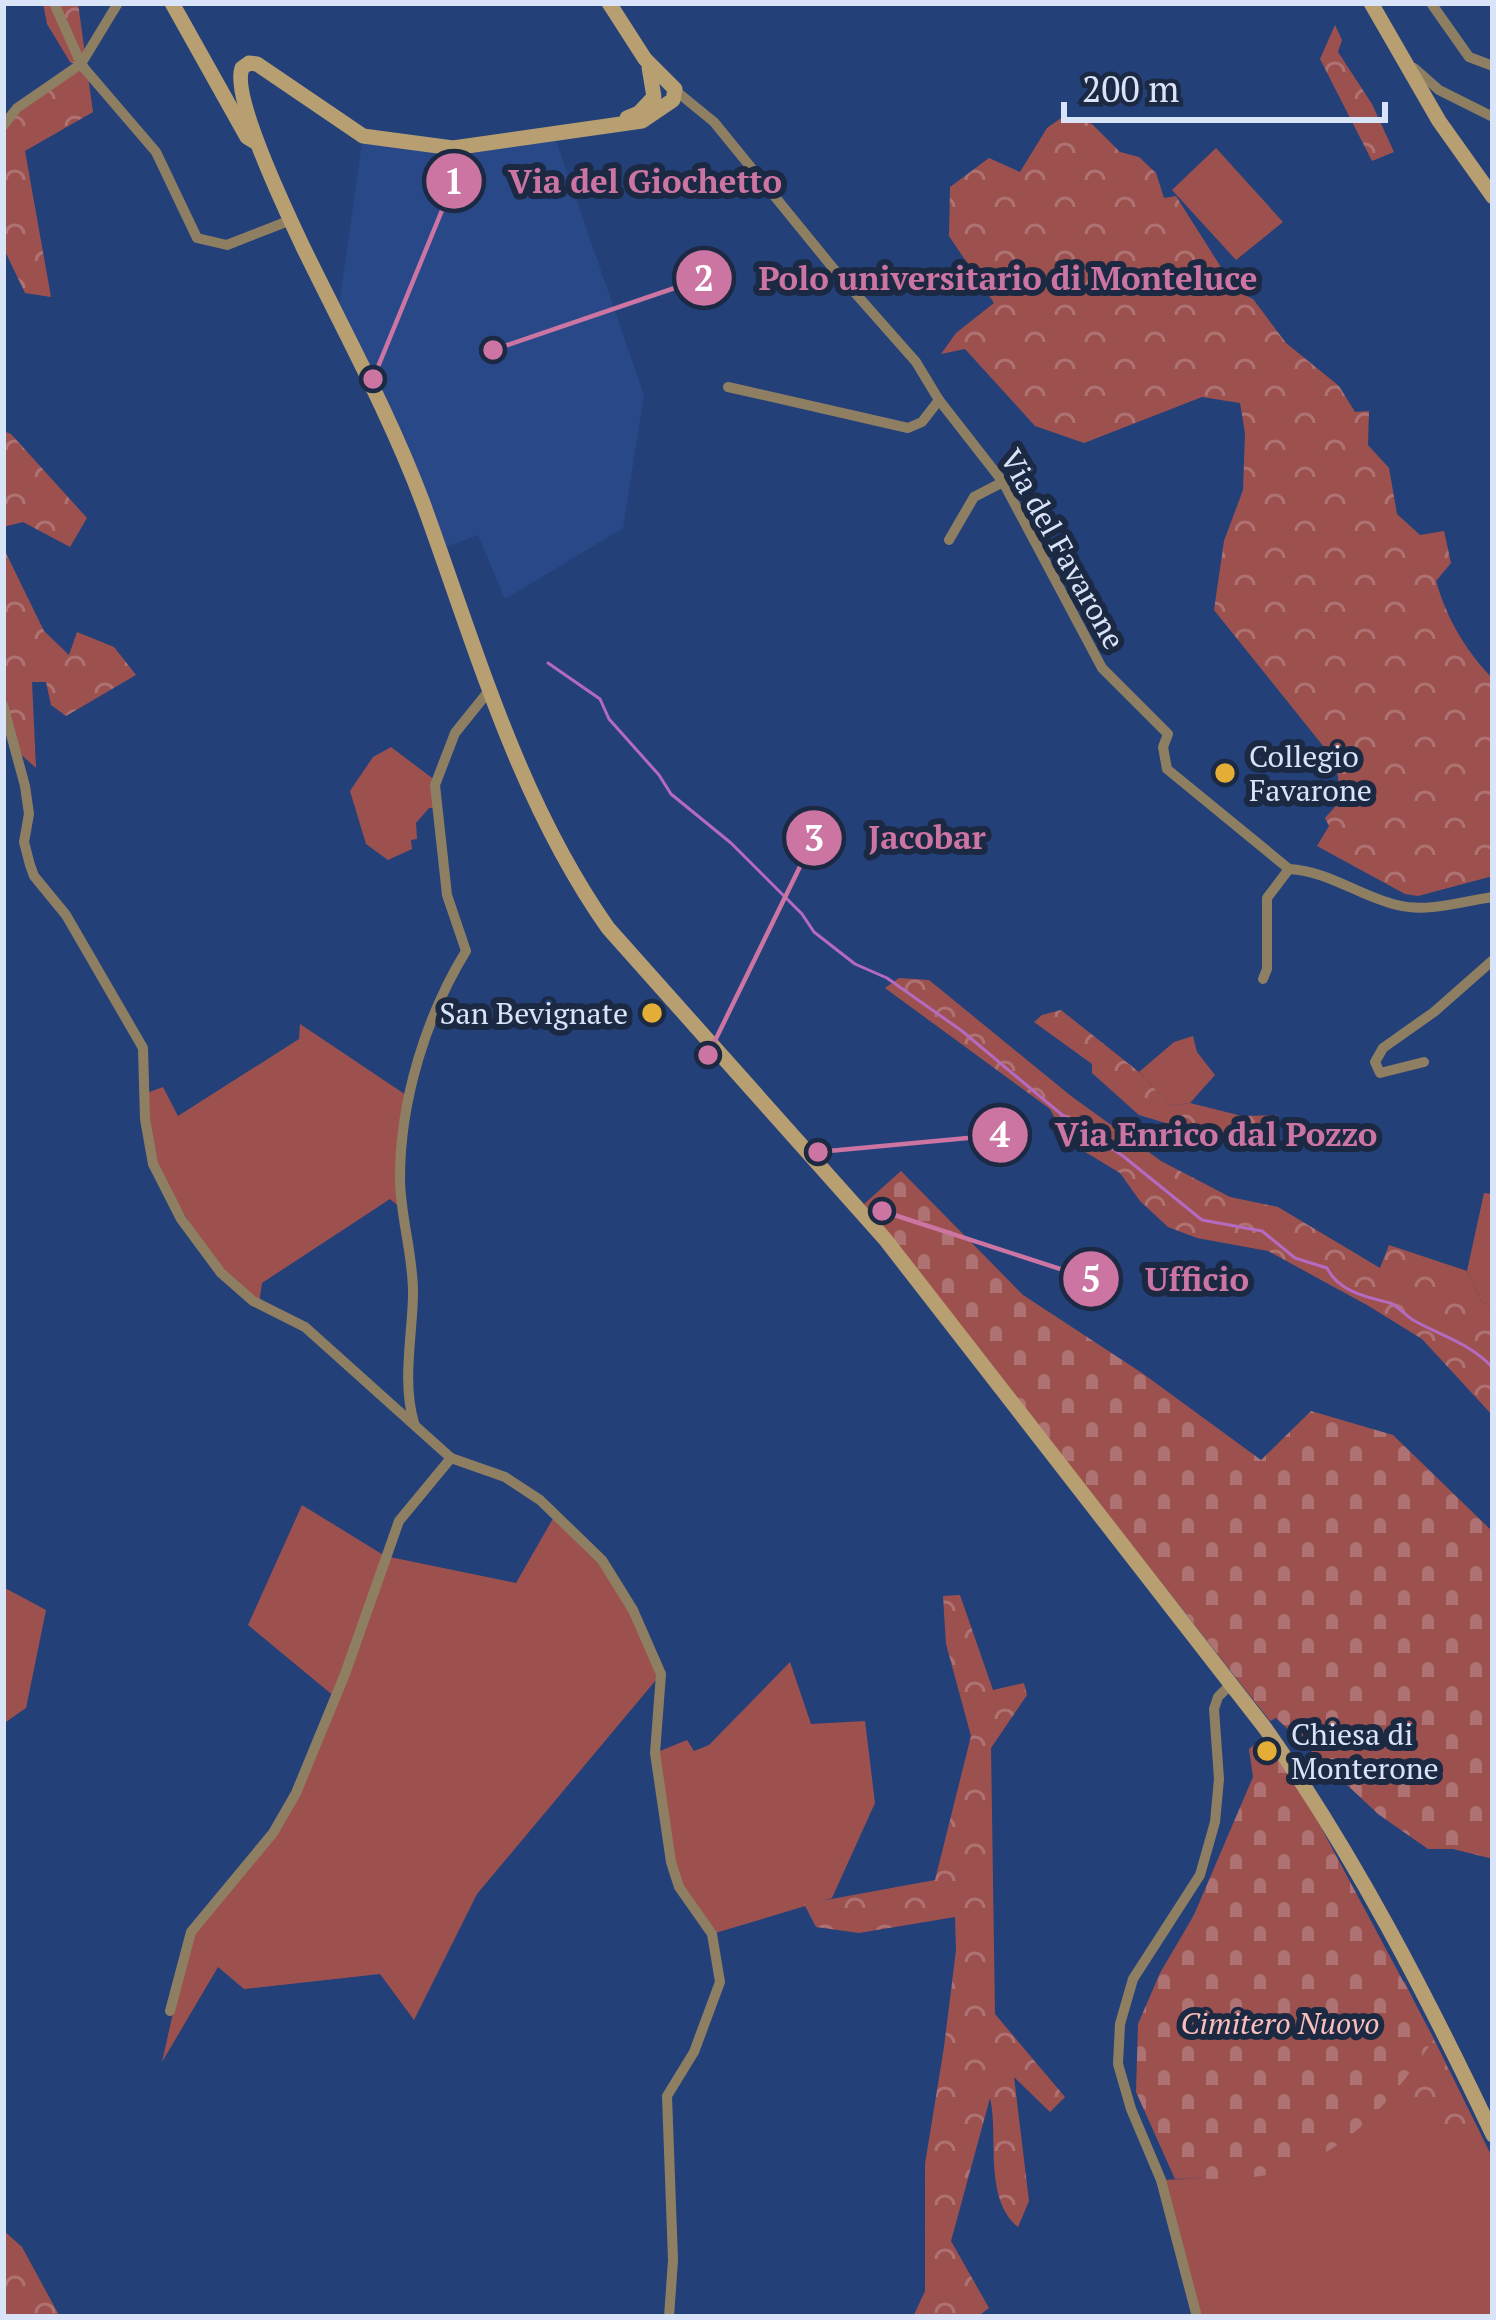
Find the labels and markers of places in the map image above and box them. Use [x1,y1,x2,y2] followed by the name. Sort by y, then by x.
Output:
[424,147,806,216] callout: Via del Giochetto
[674,244,1281,313] callout: Polo universitario di Monteluce
[1249,736,1372,810] place label: Collegio Favarone
[1212,760,1238,786] marker: Collegio Favarone
[784,803,1009,872] callout: Jacobar
[439,993,628,1033] place label: San Bevignate
[639,1000,665,1026] marker: San Bevignate
[970,1100,1401,1169] callout: Via Enrico dal Pozzo
[1061,1245,1273,1314] callout: Ufficio
[1291,1714,1439,1788] place label: Chiesa di Monterone
[1254,1738,1280,1764] marker: Chiesa di Monterone

